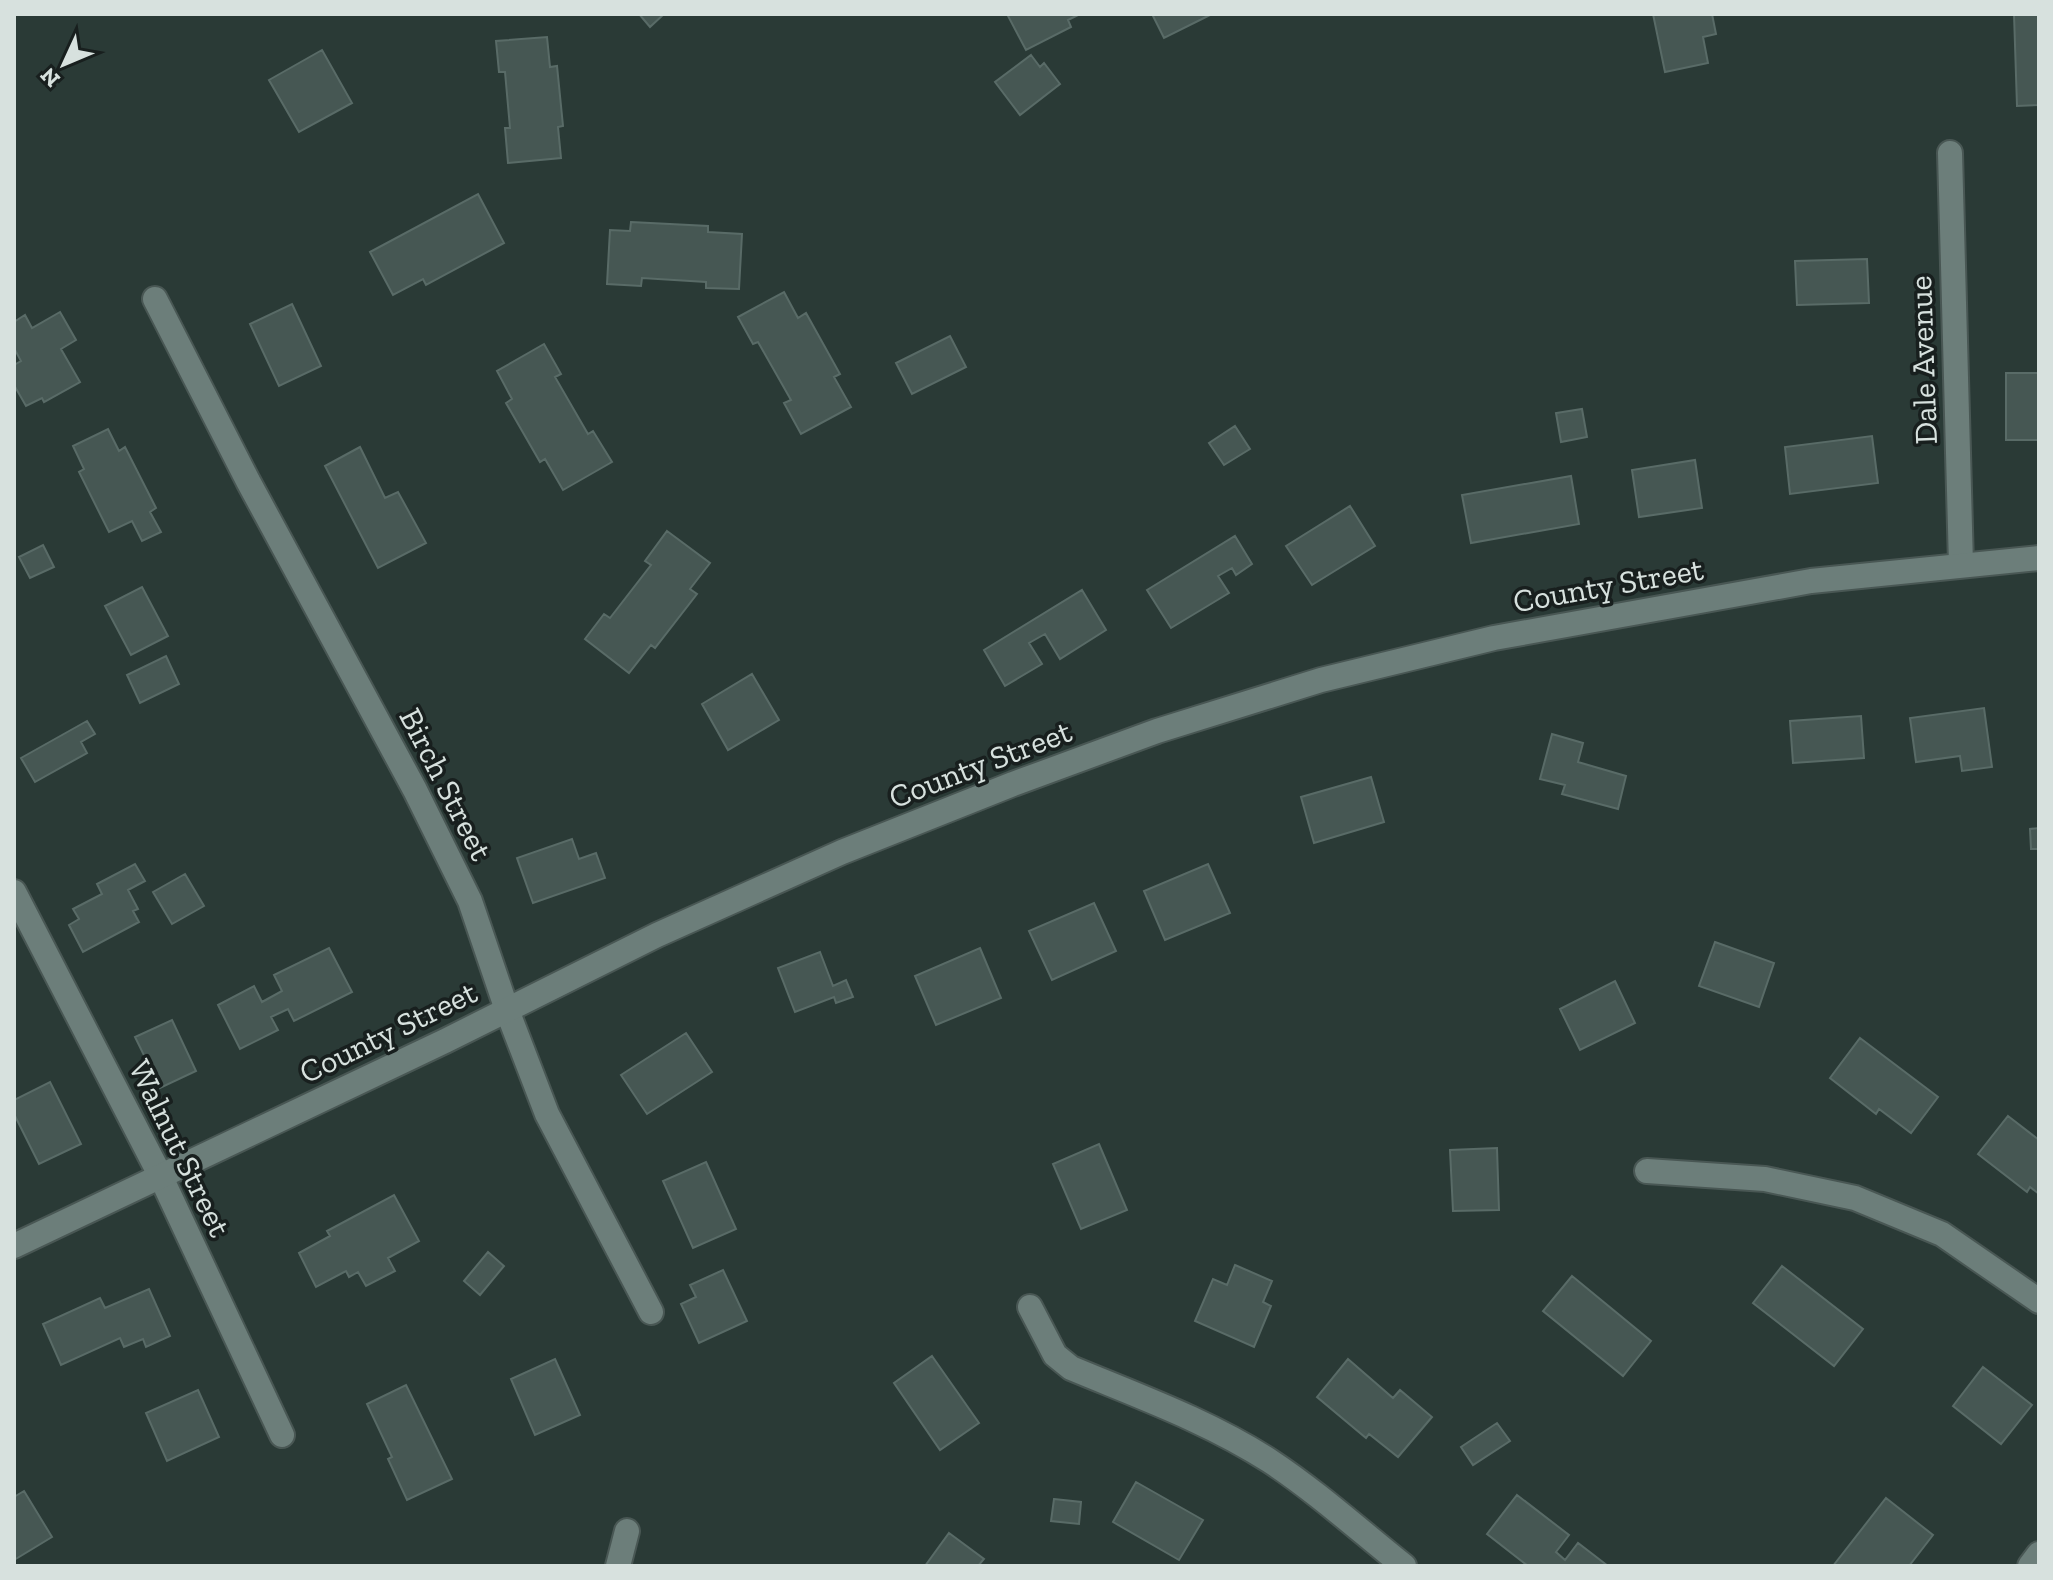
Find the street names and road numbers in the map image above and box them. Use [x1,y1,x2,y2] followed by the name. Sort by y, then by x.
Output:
[1901,275,1945,445] street label: Dale Avenue
[1510,550,1706,620] street label: County Street
[391,702,501,867] street label: Birch Street
[883,712,1077,816] street label: County Street
[293,973,483,1091] street label: County Street
[121,1053,239,1243] street label: Walnut Street

